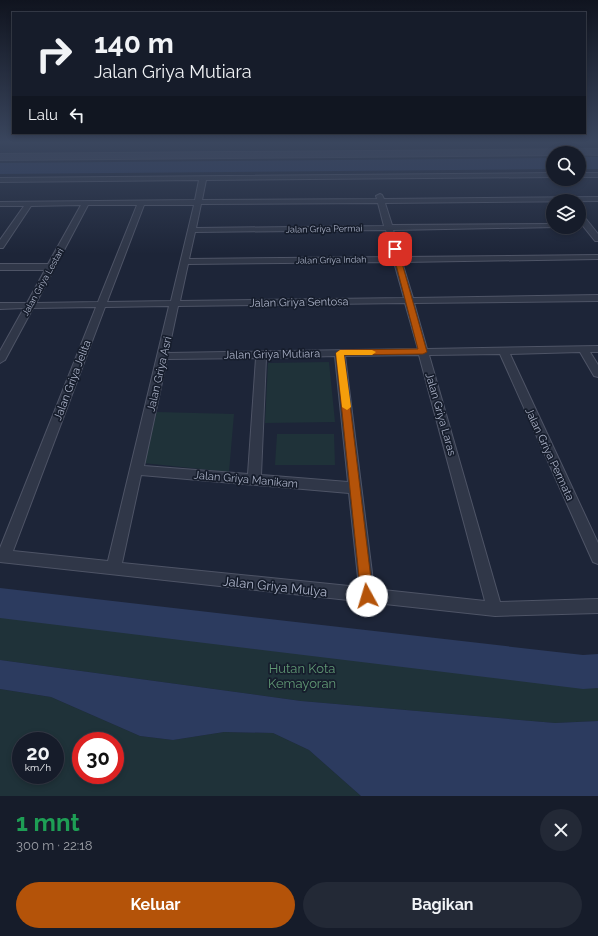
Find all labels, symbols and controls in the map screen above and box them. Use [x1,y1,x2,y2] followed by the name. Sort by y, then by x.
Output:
[94,27,174,60] text: 140 m
[28,28,80,80] icon: right
[94,61,251,82] text: Jalan Griya Mutiara
[66,104,88,126] icon: left
[28,106,58,124] text: Lalu
[546,146,586,234] map controls
[546,146,586,186] button: search
[546,194,586,234] button: layers
[286,223,362,235] street label: Jalan Griya Permai
[378,232,412,266] pin
[384,238,406,260] icon: arrive
[20,247,66,317] street label: Jalan Griya Lestari
[296,254,366,266] street label: Jalan Griya Indah
[249,295,349,310] street label: Jalan Griya Sentosa
[145,335,174,413] street label: Jalan Griya Asri
[51,338,94,422] street label: Jalan Griya Jelita
[224,347,320,362] street label: Jalan Griya Mutiara
[422,371,459,457] street label: Jalan Griya Laras
[522,406,577,503] street label: Jalan Griya Permata
[193,468,299,491] street label: Jalan Griya Manikam
[222,574,328,599] street label: Jalan Griya Mulya
[346,575,388,617] position arrow
[268,661,336,691] park label: Hutan Kota Kemayoran
[72,732,124,784] speed limit sign: 30
[26,741,50,765] text: 20
[25,762,51,773] text: km/h
[16,808,80,837] text: 1 mnt
[540,809,582,851] button: close
[16,838,92,853] text: 300 m · 22:18
[16,882,295,928] button: Keluar
[303,882,582,928] button: Bagikan

